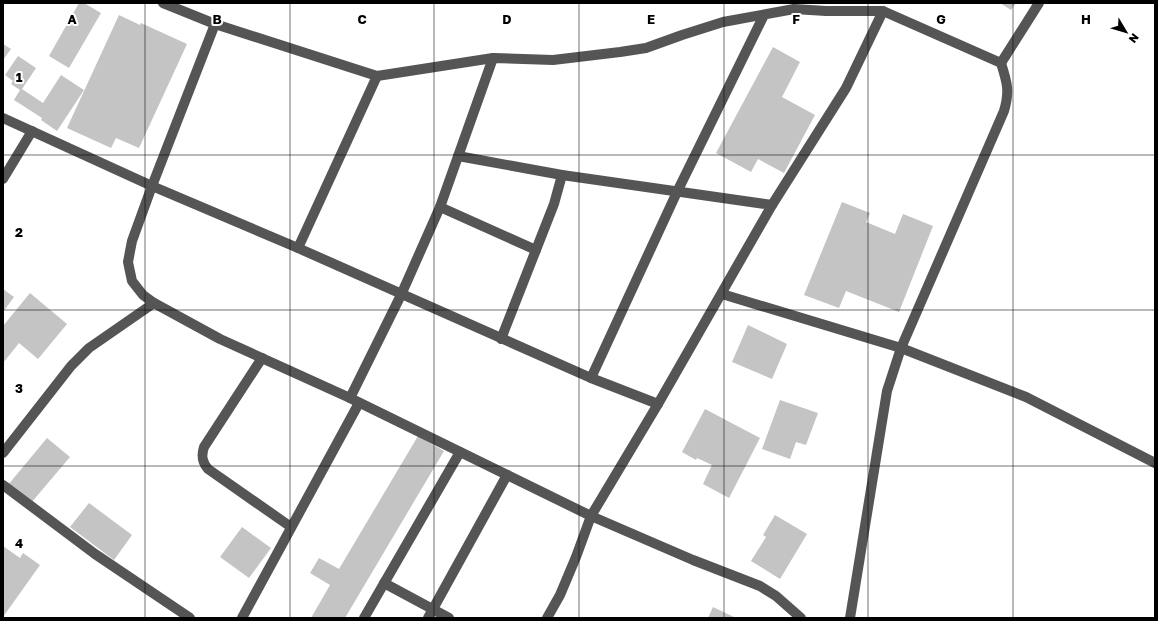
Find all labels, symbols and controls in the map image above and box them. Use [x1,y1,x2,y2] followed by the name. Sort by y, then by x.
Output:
[67,11,77,27] text: A
[212,11,222,27] text: B
[357,11,367,27] text: C
[502,11,512,27] text: D
[647,11,655,27] text: E
[792,11,800,27] text: F
[936,11,946,27] text: G
[1081,11,1091,27] text: H
[1106,12,1146,52] north arrow
[1127,31,1142,46] text: N
[16,69,23,85] text: 1
[15,224,23,240] text: 2
[15,380,23,396] text: 3
[15,535,23,551] text: 4

